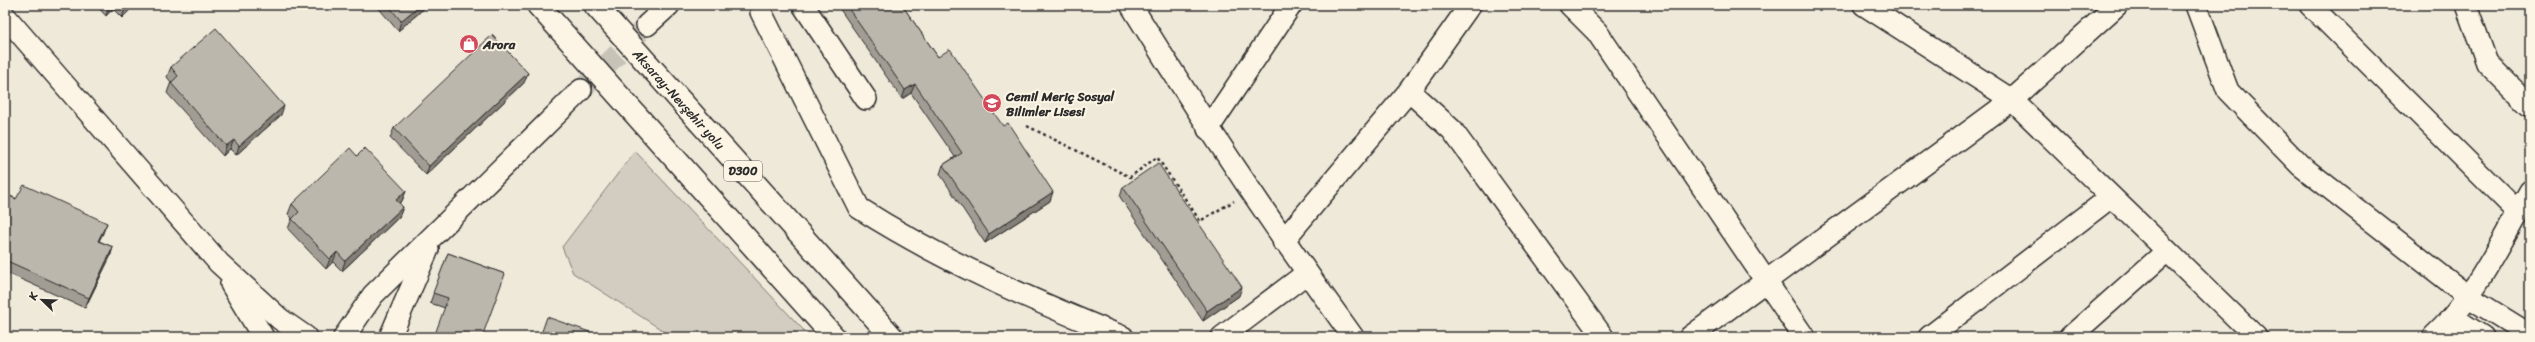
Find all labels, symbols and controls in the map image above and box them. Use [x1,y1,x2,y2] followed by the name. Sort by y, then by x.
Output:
[458,33,480,55] shop icon: Arora
[482,33,516,56] place label: Arora
[626,43,731,155] street label: Aksaray-Nevşehir yolu
[1005,85,1115,123] place label: Cemil Meriç Sosyal Bilimler Lisesi
[981,92,1003,114] school or university icon: Cemil Meriç Sosyal Bilimler Lisesi
[724,161,762,181] road number: D300
[22,280,62,320] north arrow
[23,288,44,304] text: K

